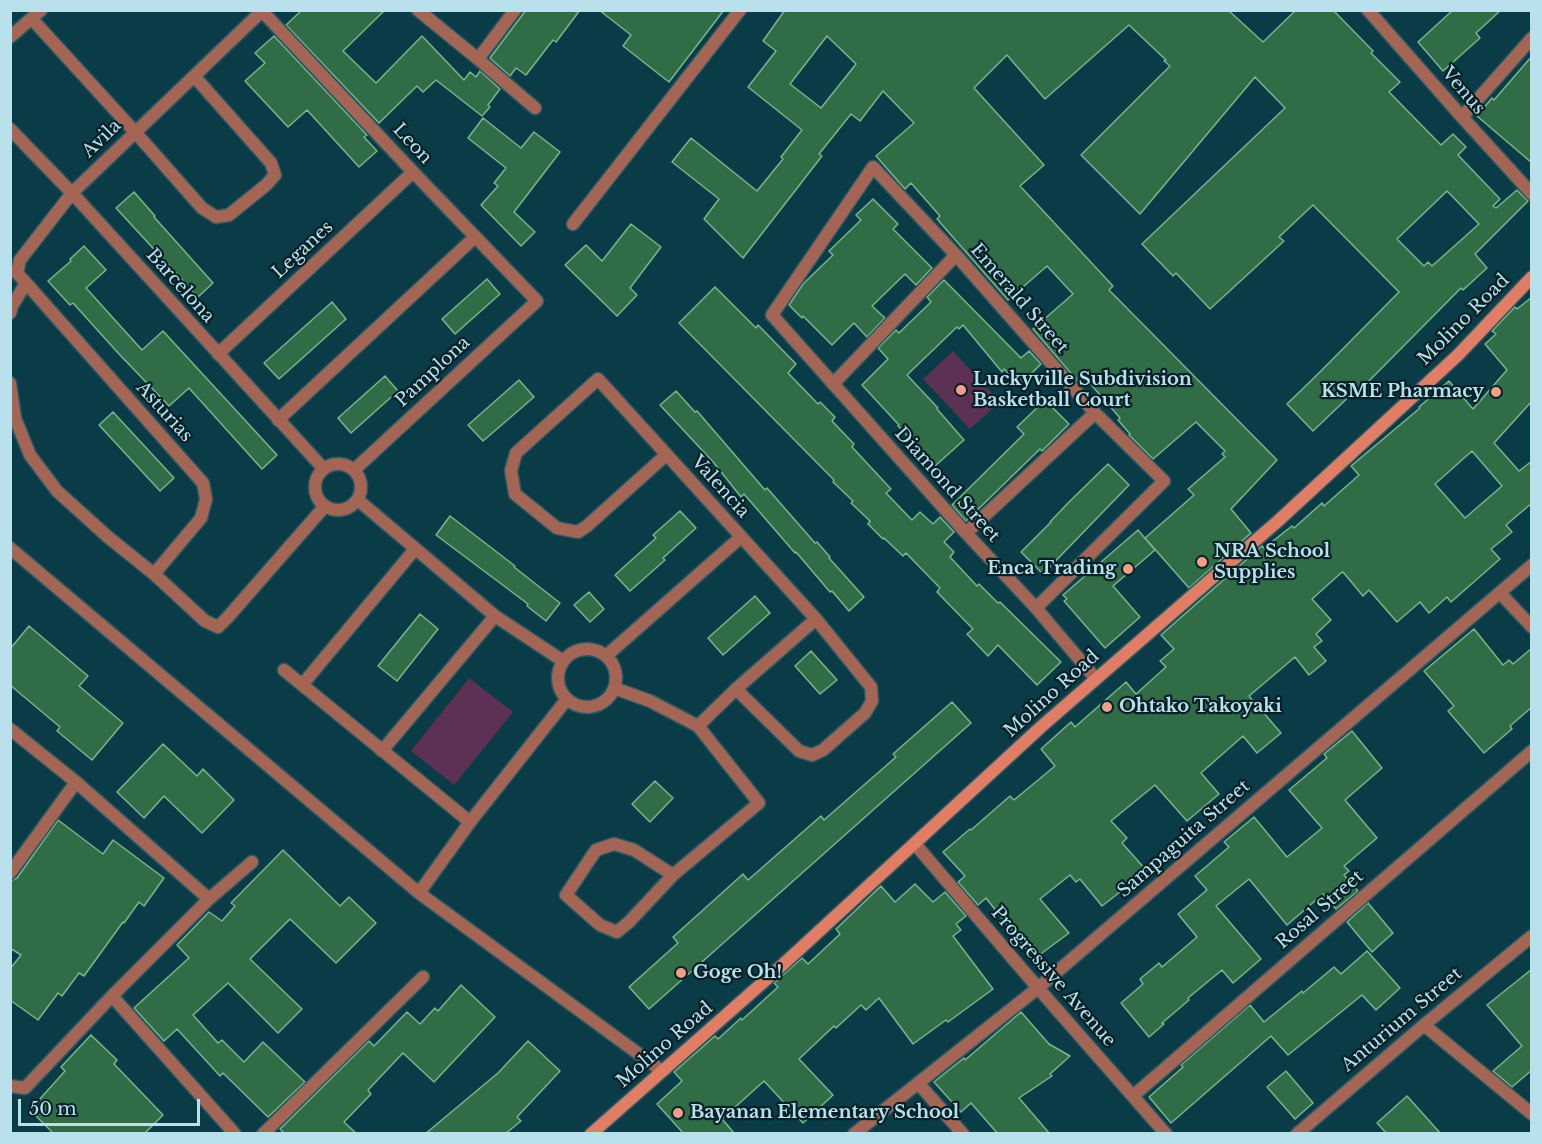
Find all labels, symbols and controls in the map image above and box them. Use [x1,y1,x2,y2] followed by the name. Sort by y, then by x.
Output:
[1437,63,1489,119] street label: Venus
[78,115,126,163] street label: Avila
[388,119,436,169] street label: Leon
[268,217,338,283] street label: Leganes
[965,240,1073,358] street label: Emerald Street
[141,245,219,327] street label: Barcelona
[1414,270,1514,370] street label: Molino Road
[391,332,475,412] street label: Pamplona
[973,369,1192,412] place label: Luckyville Subdivision Basketball Court
[131,377,197,447] street label: Asturias
[1321,381,1484,403] place label: KSME Pharmacy
[954,383,968,397] marker: Luckyville Subdivision Basketball Court
[1489,385,1503,399] marker: KSME Pharmacy
[890,423,1004,547] street label: Diamond Street
[686,451,754,523] street label: Valencia
[1214,541,1330,584] place label: NRA School Supplies
[1195,555,1209,569] marker: NRA School Supplies
[987,558,1116,580] place label: Enca Trading
[1121,562,1135,576] marker: Enca Trading
[1000,646,1104,742] street label: Molino Road
[1119,696,1282,718] place label: Ohtako Takoyaki
[1100,700,1114,714] marker: Ohtako Takoyaki
[1113,776,1255,902] street label: Sampaguita Street
[1272,866,1368,954] street label: Rosal Street
[986,902,1120,1052] street label: Progressive Avenue
[693,962,782,984] place label: Goge Oh!
[1337,963,1467,1077] street label: Anturium Street
[674,966,688,980] marker: Goge Oh!
[613,997,717,1093] street label: Molino Road
[21,1087,202,1125] scale bar
[29,1098,77,1120] text: 50 m
[690,1102,959,1124] place label: Bayanan Elementary School
[671,1106,685,1120] marker: Bayanan Elementary School

